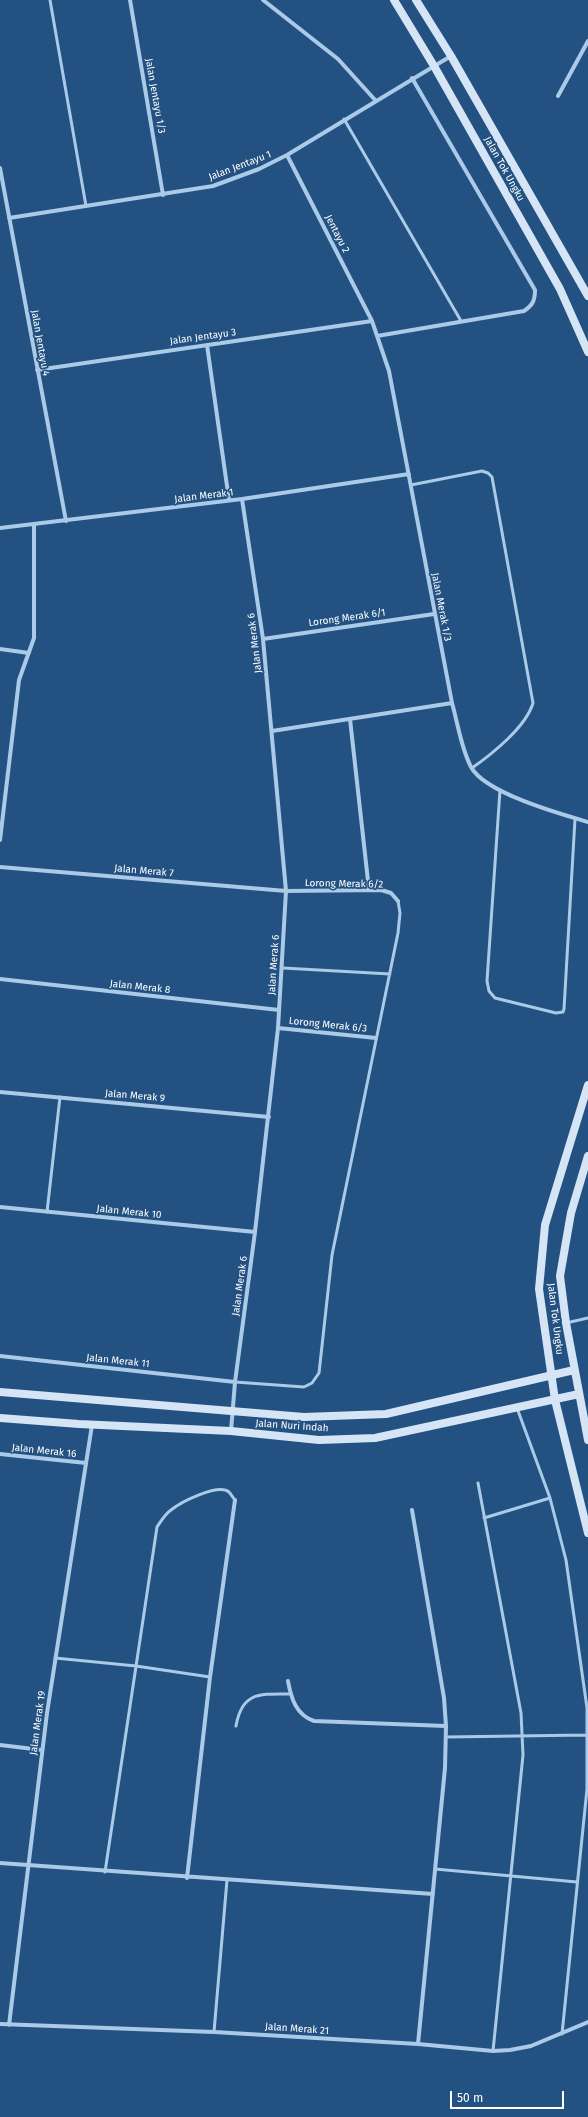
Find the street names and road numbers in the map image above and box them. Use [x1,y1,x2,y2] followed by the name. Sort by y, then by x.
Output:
[142,58,168,134] street label: Jalan Jentayu 1/3
[481,135,527,203] street label: Jalan Tok Ungku
[207,149,273,183] street label: Jalan Jentayu 1
[322,213,352,255] street label: Jentayu 2
[28,309,52,377] street label: Jalan Jentayu 4
[169,326,237,348] street label: Jalan Jentayu 3
[174,486,234,506] street label: Jalan Merak 1
[428,572,454,642] street label: Jalan Merak 1/3
[308,607,386,629] street label: Lorong Merak 6/1
[245,612,265,674] street label: Jalan Merak 6
[114,862,174,880] street label: Jalan Merak 7
[305,877,383,891] street label: Lorong Merak 6/2
[266,934,282,996] street label: Jalan Merak 6
[109,978,171,996] street label: Jalan Merak 8
[288,1015,368,1035] street label: Lorong Merak 6/3
[104,1087,166,1105] street label: Jalan Merak 9
[96,1203,162,1221] street label: Jalan Merak 10
[230,1255,250,1317] street label: Jalan Merak 6
[545,1283,565,1355] street label: Jalan Tok Ungku
[86,1352,150,1370] street label: Jalan Merak 11
[255,1417,329,1435] street label: Jalan Nuri Indah
[11,1442,77,1460] street label: Jalan Merak 16
[28,1690,48,1756] street label: Jalan Merak 19
[265,2021,329,2037] street label: Jalan Merak 21

